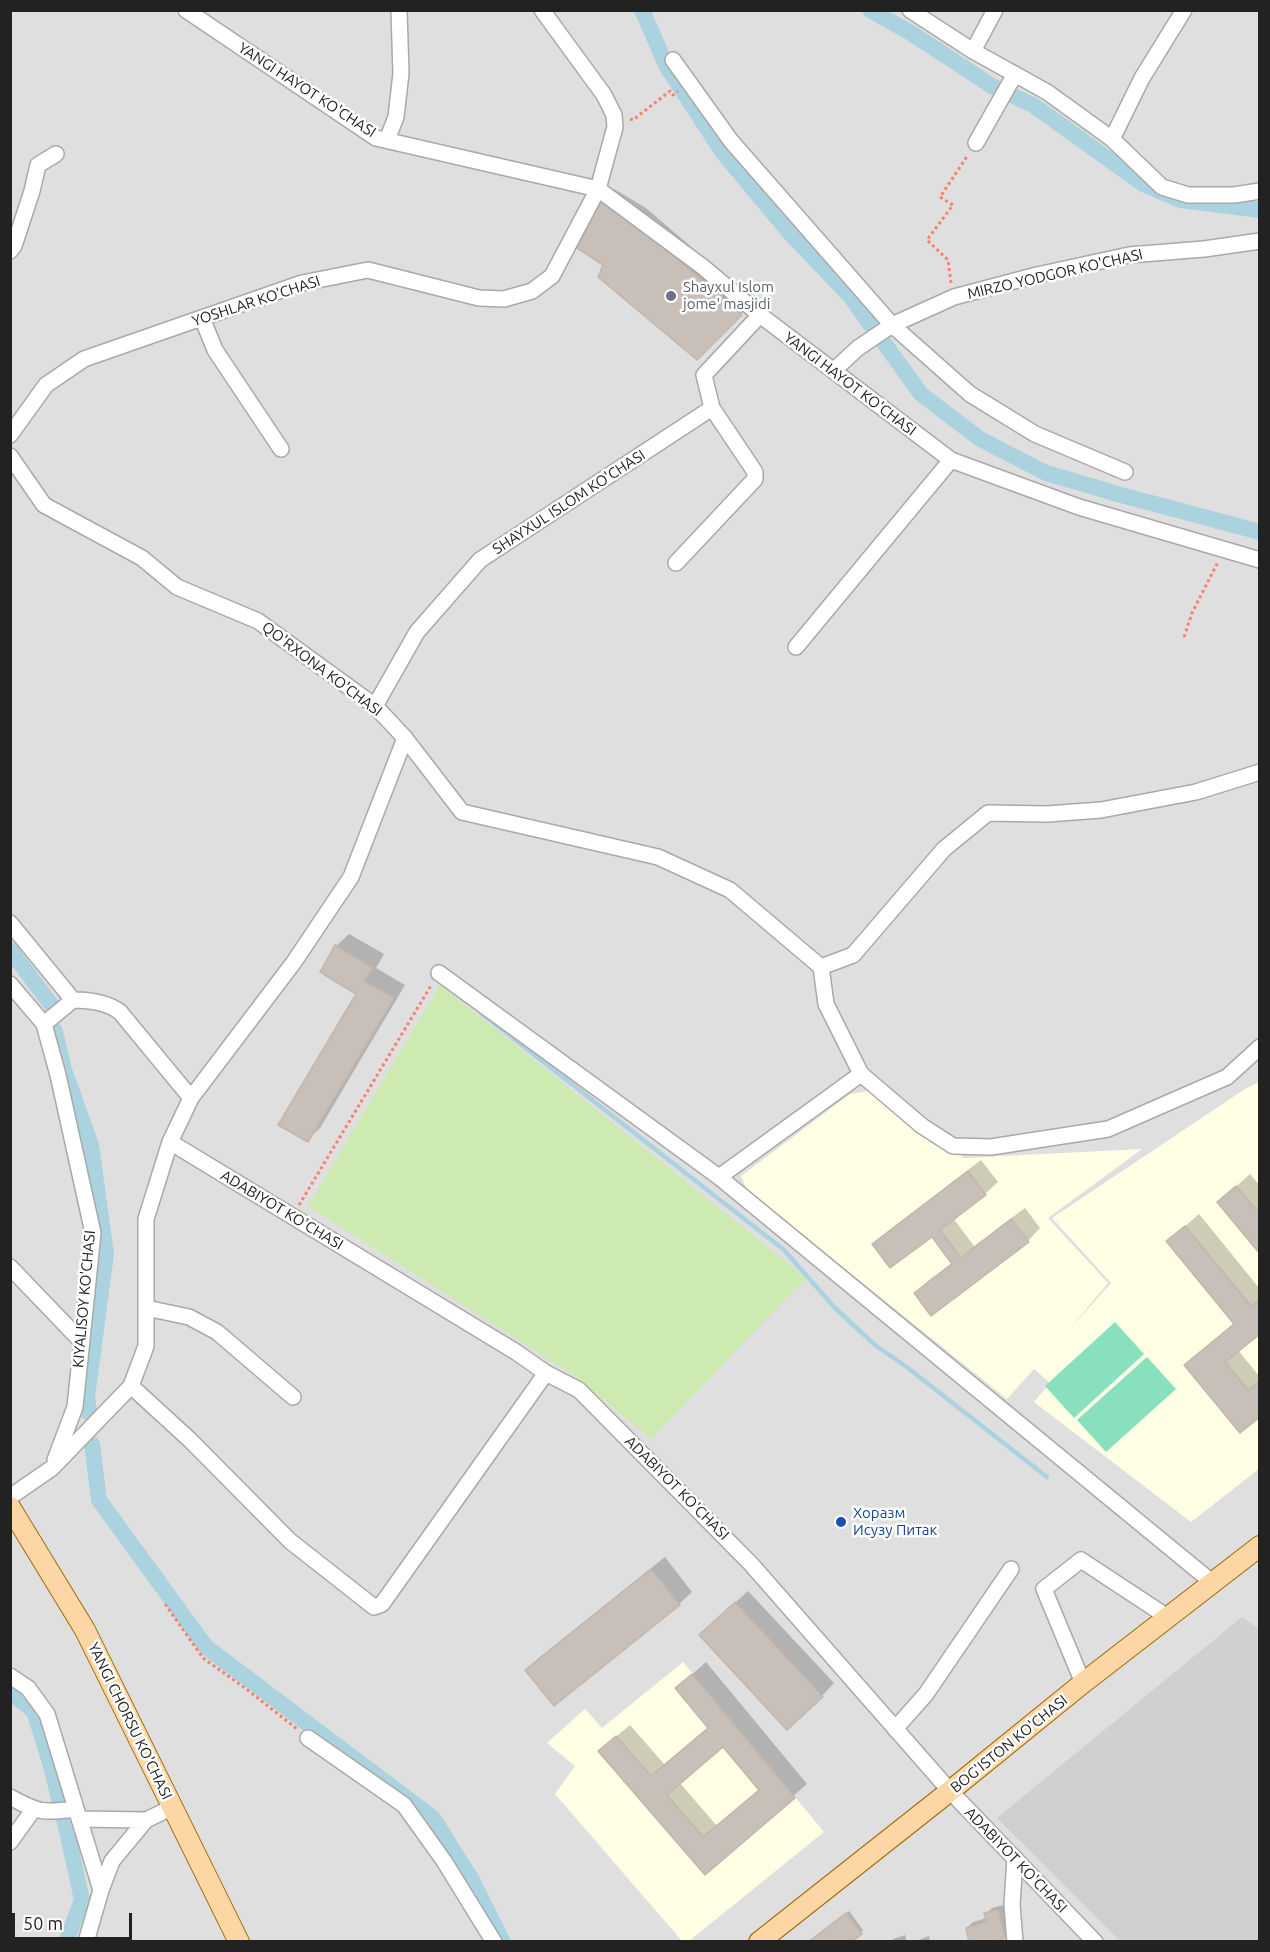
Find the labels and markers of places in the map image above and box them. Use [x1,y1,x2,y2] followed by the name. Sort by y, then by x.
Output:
[683,278,774,313] place label: Shayxul Islom jome' masjidi
[664,289,678,303] marker: Shayxul Islom jome' masjidi
[853,1504,937,1539] place label: Хоразм Исузу Питак
[834,1515,848,1529] marker: Хоразм Исузу Питак

